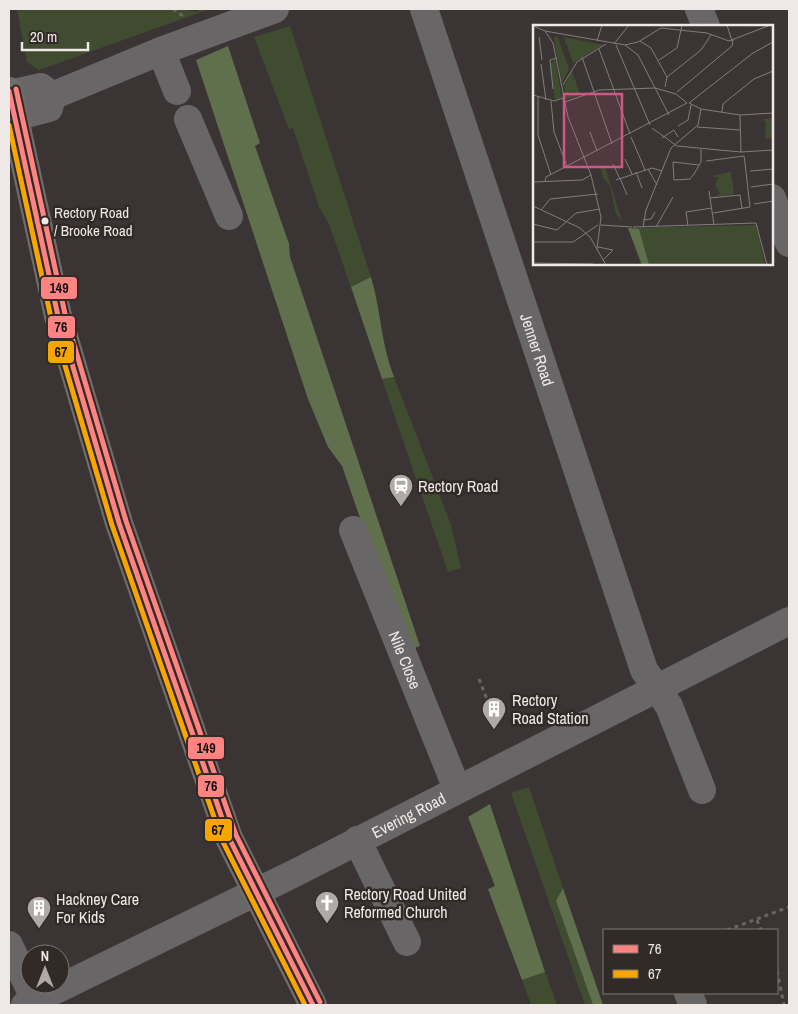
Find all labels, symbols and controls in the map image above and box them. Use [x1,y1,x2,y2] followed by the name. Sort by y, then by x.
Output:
[22,20,89,52] scale bar
[533,25,773,265] inset map
[30,26,57,47] text: 20 m
[54,202,133,241] place label: Rectory Road / Brooke Road
[40,216,50,226] marker: Rectory Road / Brooke Road
[40,276,78,300] line badge: 149
[49,279,69,297] text: 149
[515,310,560,389] street label: Jenner Road
[47,315,76,339] line badge: 76
[55,318,67,336] text: 76
[47,340,75,364] line badge: 67
[55,343,68,361] text: 67
[388,473,414,507] station icon: Rectory Road
[418,475,498,497] place label: Rectory Road
[384,628,427,692] street label: Nile Close
[512,689,589,729] place label: Rectory Road Station
[481,696,507,730] building icon: Rectory Road Station
[187,736,225,760] line badge: 149
[196,739,216,757] text: 149
[197,774,225,798] line badge: 76
[205,777,217,795] text: 76
[368,787,449,843] street label: Evering Road
[204,818,233,842] line badge: 67
[212,821,225,839] text: 67
[344,883,467,923] place label: Rectory Road United Reformed Church
[56,888,139,928] place label: Hackney Care For Kids
[314,890,340,924] church icon: Rectory Road United Reformed Church
[26,895,52,929] building icon: Hackney Care For Kids
[603,929,778,994] legend
[648,938,662,959] text: 76
[20,944,70,994] north arrow
[41,947,49,965] text: N
[648,963,662,984] text: 67

